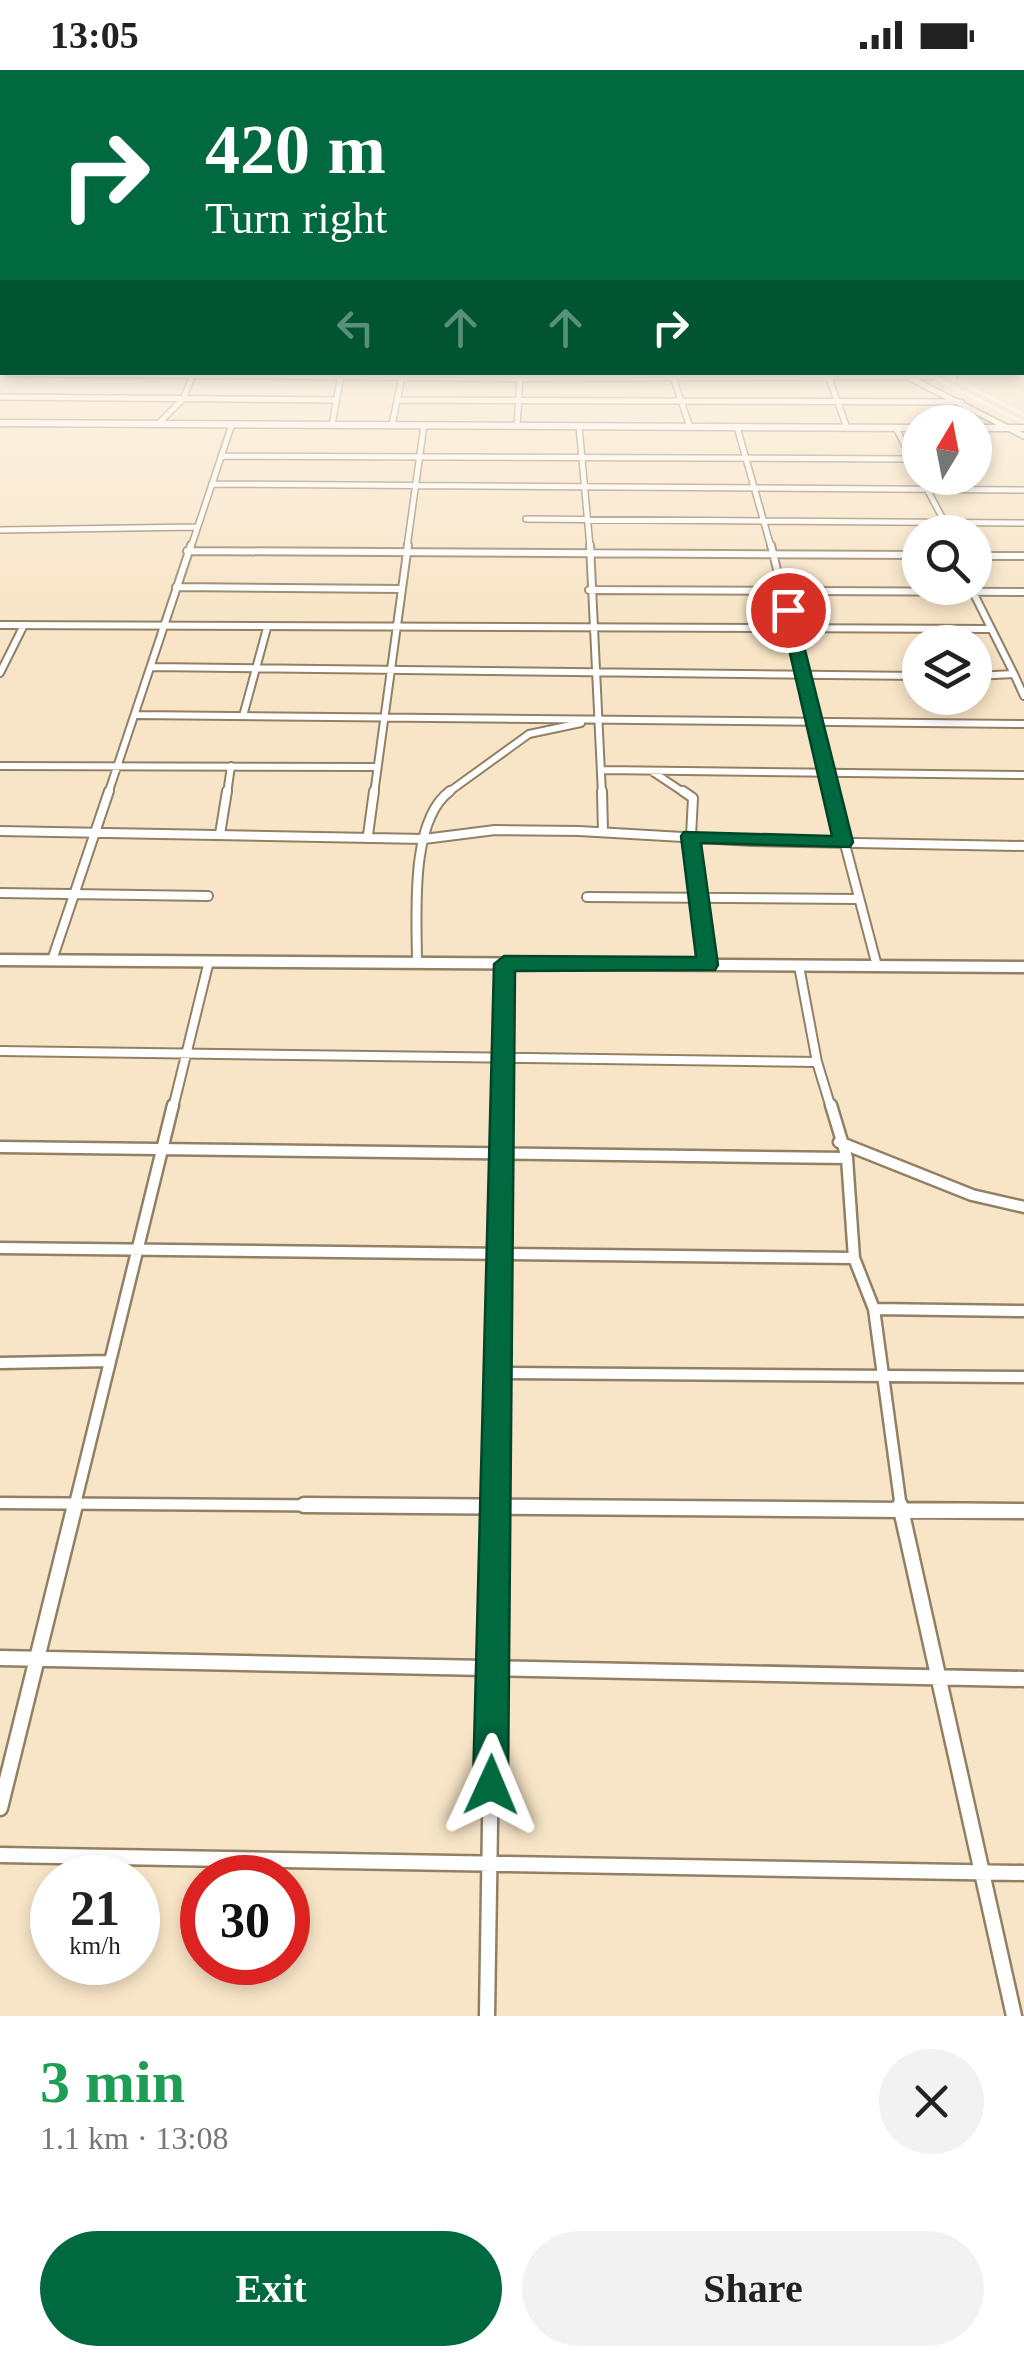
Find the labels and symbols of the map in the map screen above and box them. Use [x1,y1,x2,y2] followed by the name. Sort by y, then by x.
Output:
[902,405,992,495] north arrow
[746,568,831,653] pin
[439,1733,543,1837] position arrow
[180,1855,310,1985] speed limit sign: 30

